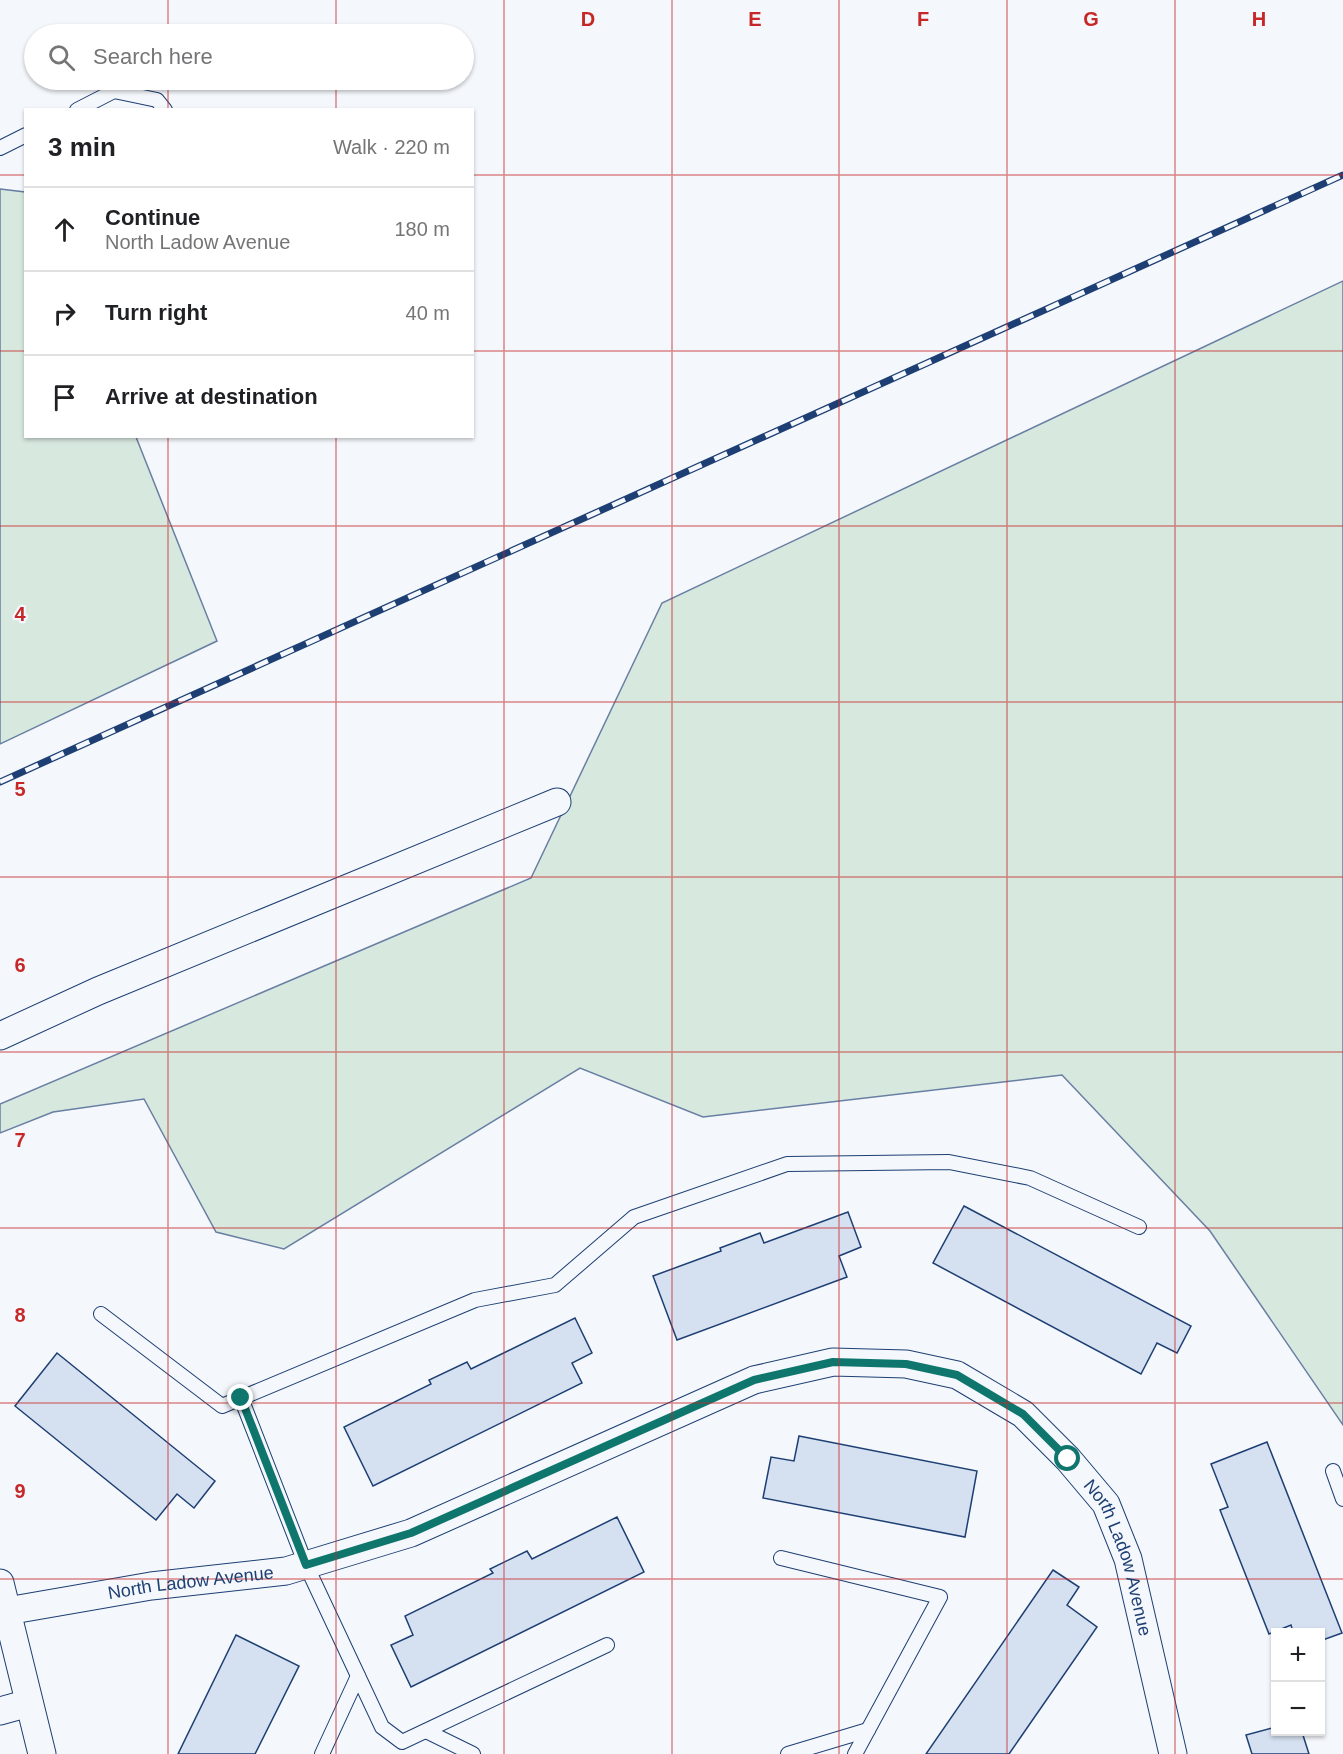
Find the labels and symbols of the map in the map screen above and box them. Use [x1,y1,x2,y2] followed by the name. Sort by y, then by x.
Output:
[581,8,595,30] text: D
[748,8,762,30] text: E
[917,8,929,30] text: F
[1083,8,1099,30] text: G
[1252,8,1266,30] text: H
[14,603,26,625] text: 4
[14,778,26,800] text: 5
[14,954,26,976] text: 6
[14,1129,26,1151] text: 7
[14,1304,26,1326] text: 8
[227,1384,253,1410] route end
[1054,1445,1080,1471] route start
[1080,1475,1155,1638] street label: North Ladow Avenue
[14,1480,26,1502] text: 9
[106,1562,275,1603] street label: North Ladow Avenue

